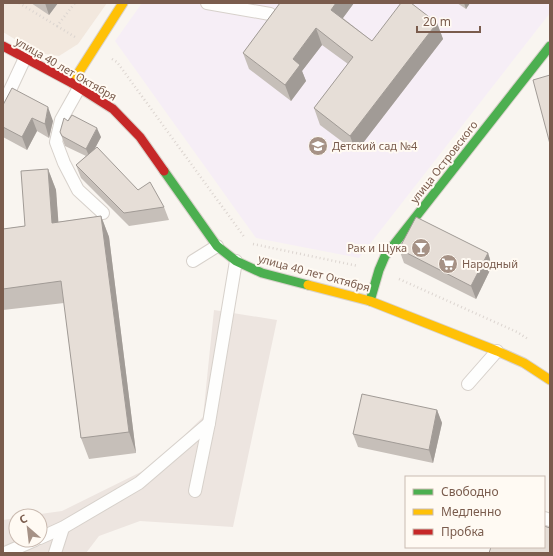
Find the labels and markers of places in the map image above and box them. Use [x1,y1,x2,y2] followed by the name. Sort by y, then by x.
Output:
[307,135,329,157] school or university icon: Детский сад №4
[332,138,418,153] place label: Детский сад №4
[410,237,432,259] bar icon: Рак и Щука
[347,240,407,255] place label: Рак и Щука
[437,253,459,275] supermarket icon: Народный
[462,256,518,271] place label: Народный

